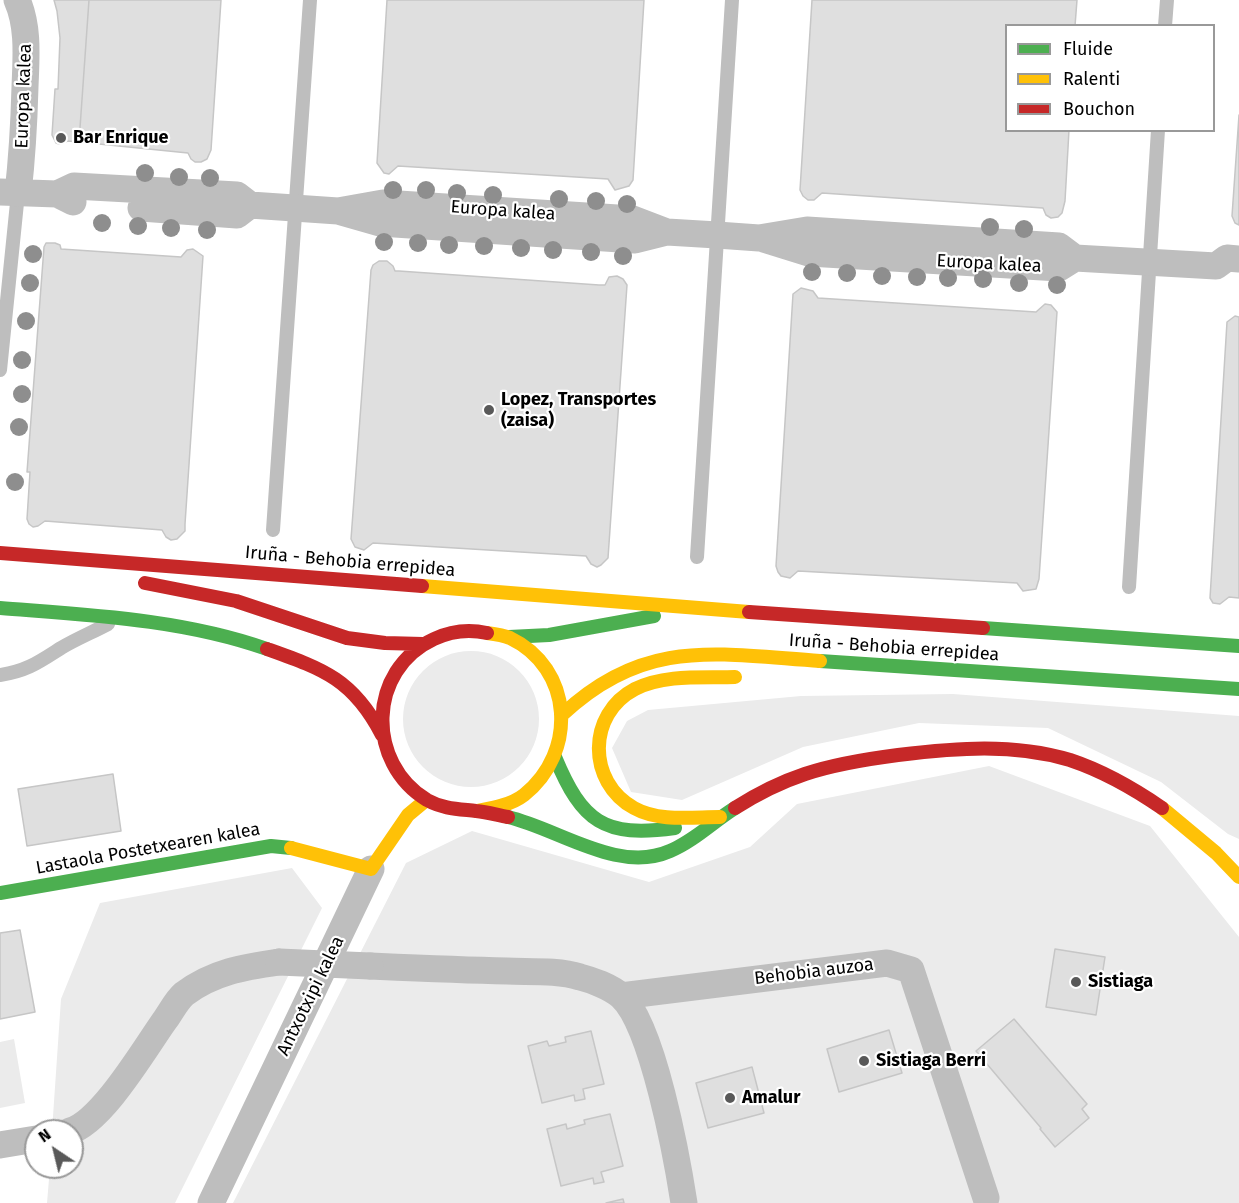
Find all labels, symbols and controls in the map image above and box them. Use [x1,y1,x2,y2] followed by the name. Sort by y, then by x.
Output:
[1005,24,1215,132] legend
[1063,38,1113,60] text: Fluide
[11,43,37,149] street label: Europa kalea
[1063,68,1120,90] text: Ralenti
[1063,98,1135,120] text: Bouchon
[73,127,168,149] place label: Bar Enrique
[54,131,68,145] marker: Bar Enrique
[450,197,556,225] street label: Europa kalea
[936,250,1042,278] street label: Europa kalea
[501,389,656,432] place label: Lopez, Transportes (zaisa)
[482,403,496,417] marker: Lopez, Transportes (zaisa)
[244,542,456,582] street label: Iruña - Behobia errepidea
[788,630,1000,666] street label: Iruña - Behobia errepidea
[34,819,262,879] street label: Lastaola Postetxearen kalea
[273,933,349,1059] street label: Antxotxipi kalea
[753,954,875,990] street label: Behobia auzoa
[1088,971,1153,993] place label: Sistiaga
[1069,975,1083,989] marker: Sistiaga
[876,1050,986,1072] place label: Sistiaga Berri
[857,1054,871,1068] marker: Sistiaga Berri
[742,1087,800,1109] place label: Amalur
[723,1091,737,1105] marker: Amalur
[24,1119,84,1179] north arrow
[35,1125,54,1146] text: N

